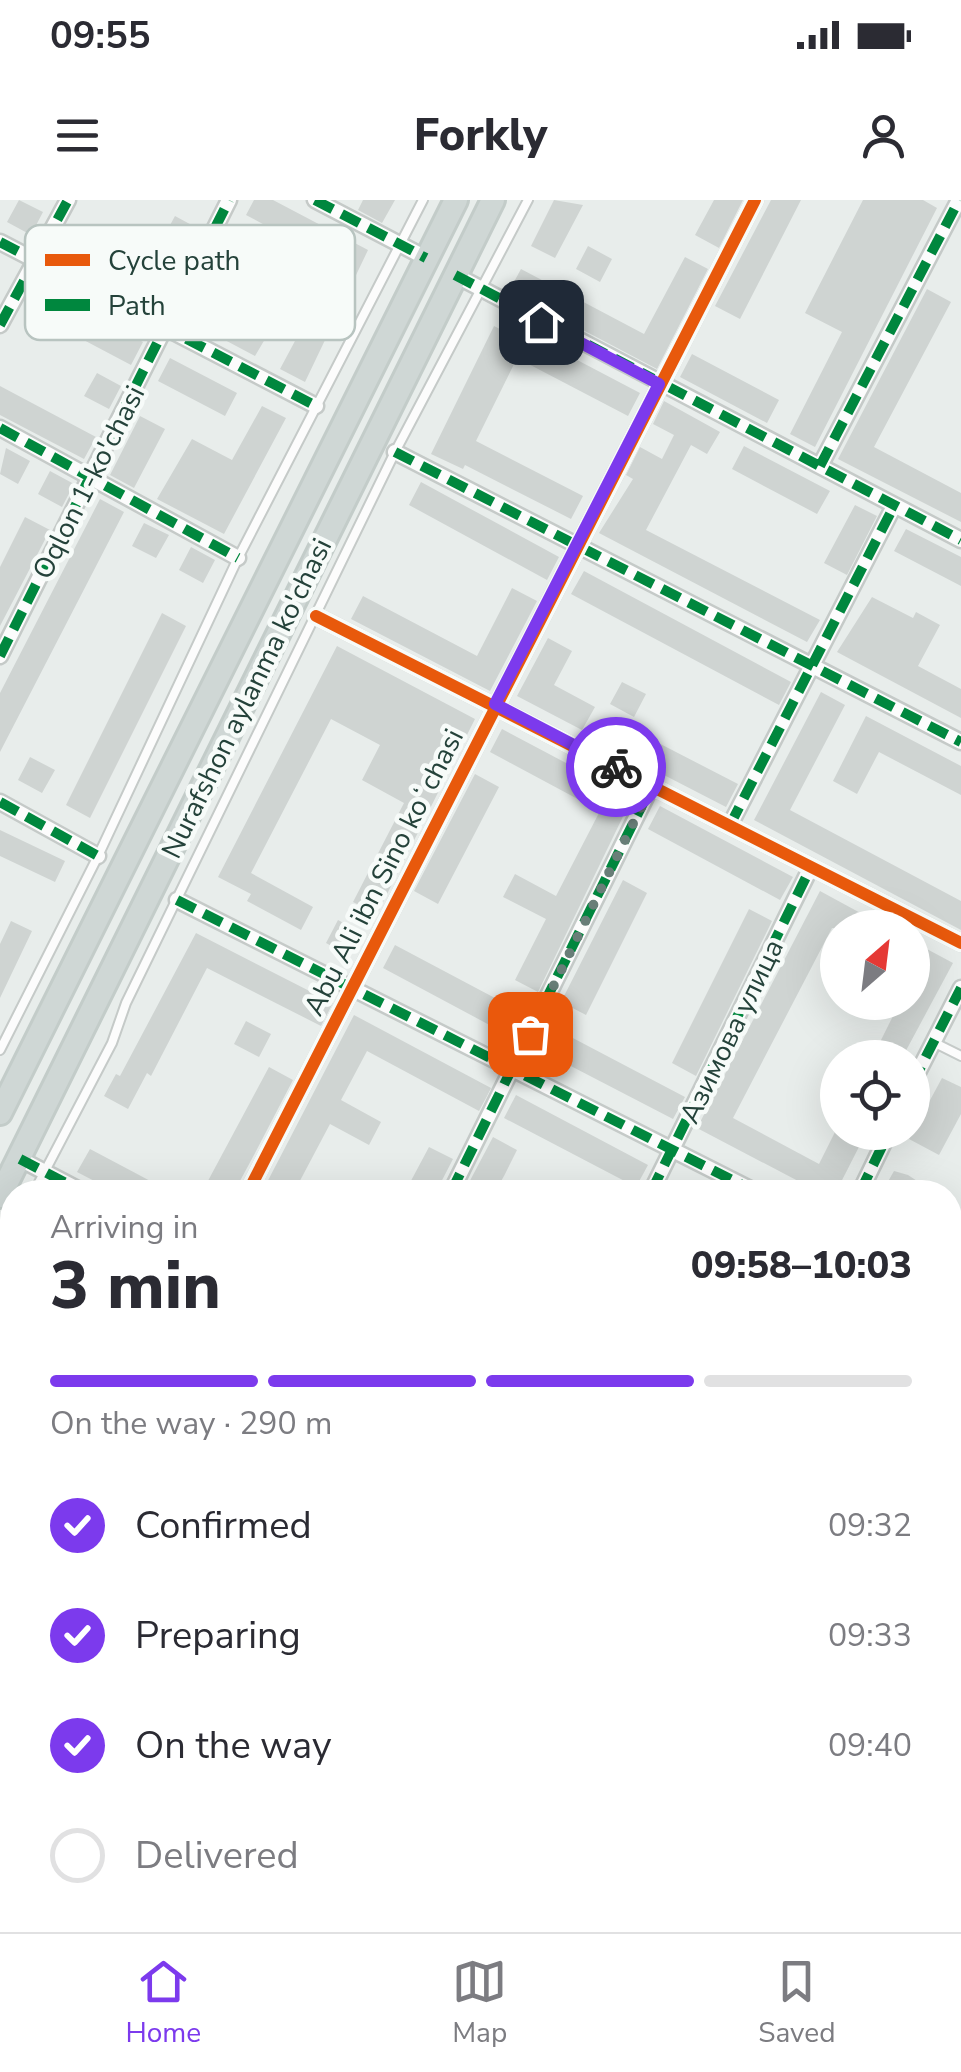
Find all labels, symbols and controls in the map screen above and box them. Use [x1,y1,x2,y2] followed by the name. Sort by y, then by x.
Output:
[50,10,151,61] text: 09:55
[414,105,547,166] text: Forkly
[50,108,105,163] icon: menu
[856,108,911,163] icon: person
[25,225,355,340] legend
[108,242,240,280] text: Cycle path
[499,280,584,365] pin
[108,287,166,325] text: Path
[514,295,569,350] icon: home
[24,379,154,586] street label: Oqlon 1-ko'chasi
[153,532,341,865] street label: Nurafshon aylanma ko'chasi
[566,717,666,817] courier
[295,722,473,1022] street label: Abu Ali ibn Sino koʻchasi
[589,740,644,795] icon: bike
[820,910,930,1020] north arrow
[820,910,930,1150] map controls
[671,933,793,1130] street label: Азимова улица
[488,992,573,1077] pin
[503,1007,558,1062] icon: bag
[820,1040,930,1150] button: locate
[50,1206,198,1249] text: Arriving in
[691,1240,912,1291] text: 09:58–10:03
[50,1242,221,1331] text: 3 min
[50,1402,332,1445] text: On the way · 290 m
[50,1498,105,1553] icon: check
[135,1500,312,1551] text: Confirmed
[828,1504,912,1547] text: 09:32
[50,1608,105,1663] icon: check
[135,1610,301,1661] text: Preparing
[828,1614,912,1657] text: 09:33
[50,1718,105,1773] icon: check
[135,1720,331,1771] text: On the way
[828,1724,912,1767] text: 09:40
[135,1830,299,1881] text: Delivered
[125,1954,201,2052] tab: Home
[452,1954,507,2052] tab: Map
[758,1954,836,2052] tab: Saved

